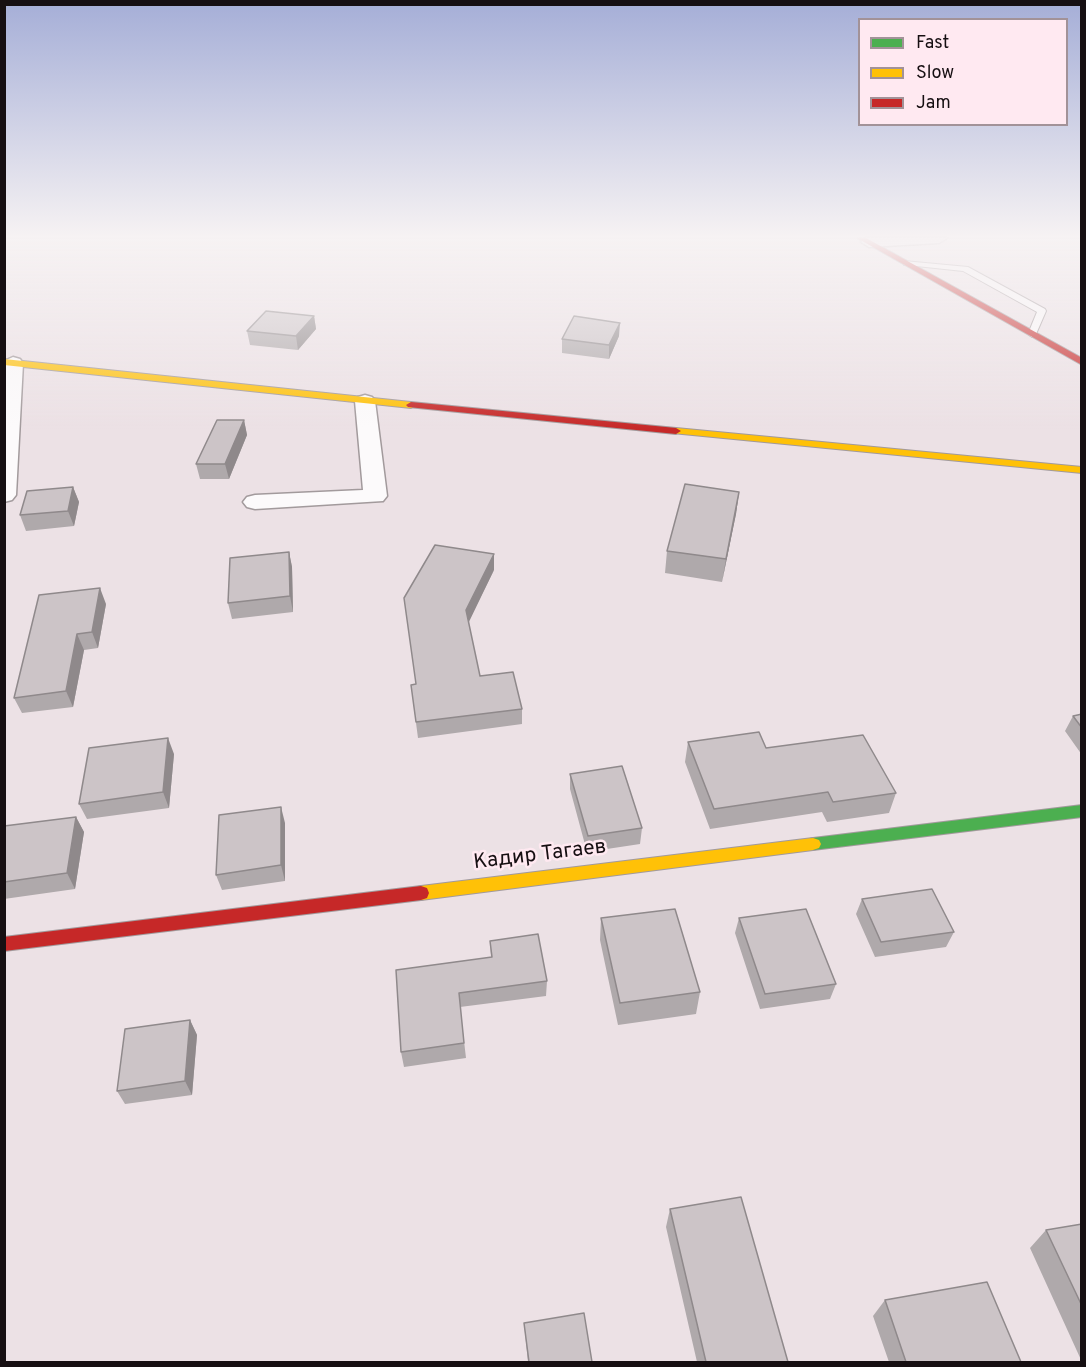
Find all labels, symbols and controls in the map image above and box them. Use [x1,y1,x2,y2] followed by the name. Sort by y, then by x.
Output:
[858,18,1068,126] legend
[916,32,949,55] text: Fast
[916,62,954,85] text: Slow
[916,92,951,115] text: Jam
[472,835,608,877] street label: Кадир Тагаев

